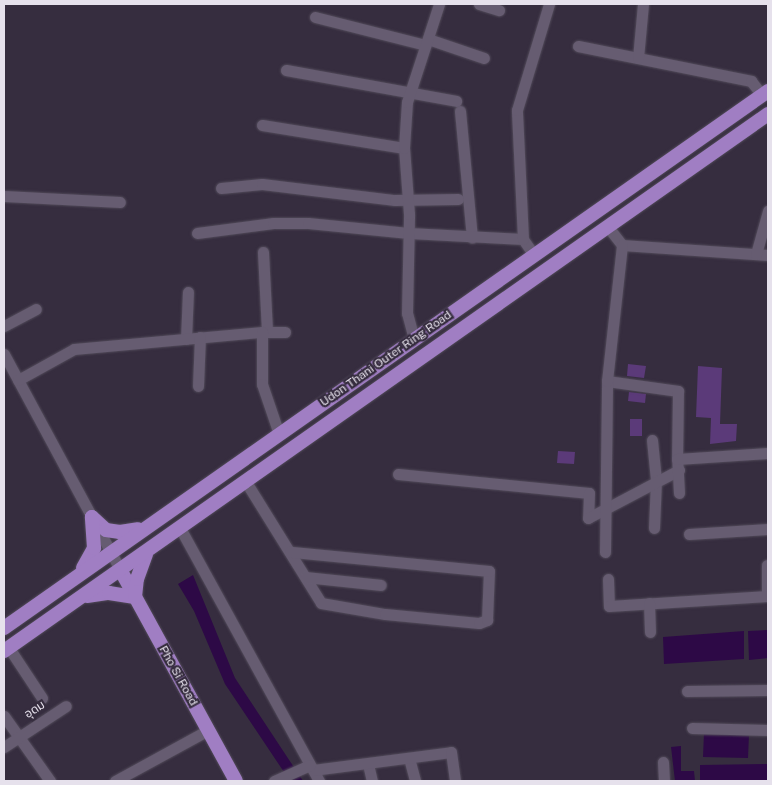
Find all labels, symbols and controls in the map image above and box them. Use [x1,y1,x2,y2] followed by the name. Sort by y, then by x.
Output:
[318,308,454,410] street label: Udon Thani Outer Ring Road
[156,643,200,709] street label: Pho Si Road
[22,698,48,722] street label: อุดม

